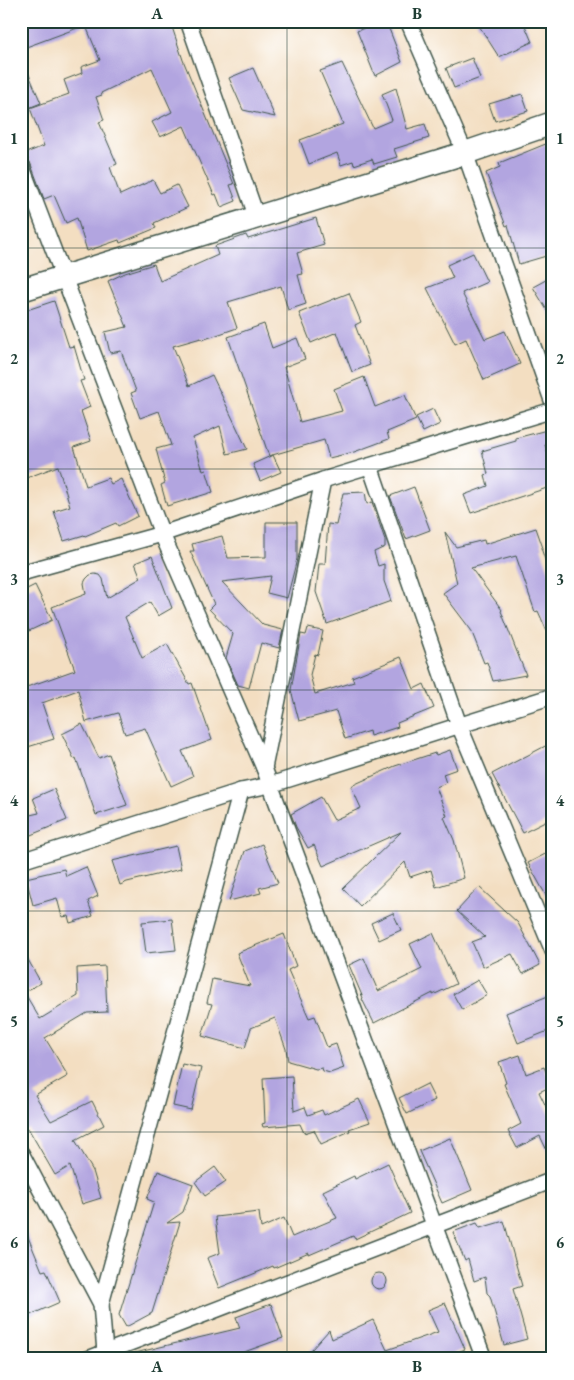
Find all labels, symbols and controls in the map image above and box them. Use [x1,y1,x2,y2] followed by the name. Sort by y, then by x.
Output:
[150,3,163,24] text: A
[412,3,422,24] text: B
[10,128,18,149] text: 1
[556,128,564,149] text: 1
[10,348,19,369] text: 2
[556,348,565,369] text: 2
[10,569,18,590] text: 3
[556,569,564,590] text: 3
[10,790,19,811] text: 4
[556,790,565,811] text: 4
[10,1011,18,1032] text: 5
[556,1011,564,1032] text: 5
[10,1232,19,1253] text: 6
[556,1232,565,1253] text: 6
[150,1356,163,1377] text: A
[412,1356,422,1377] text: B

